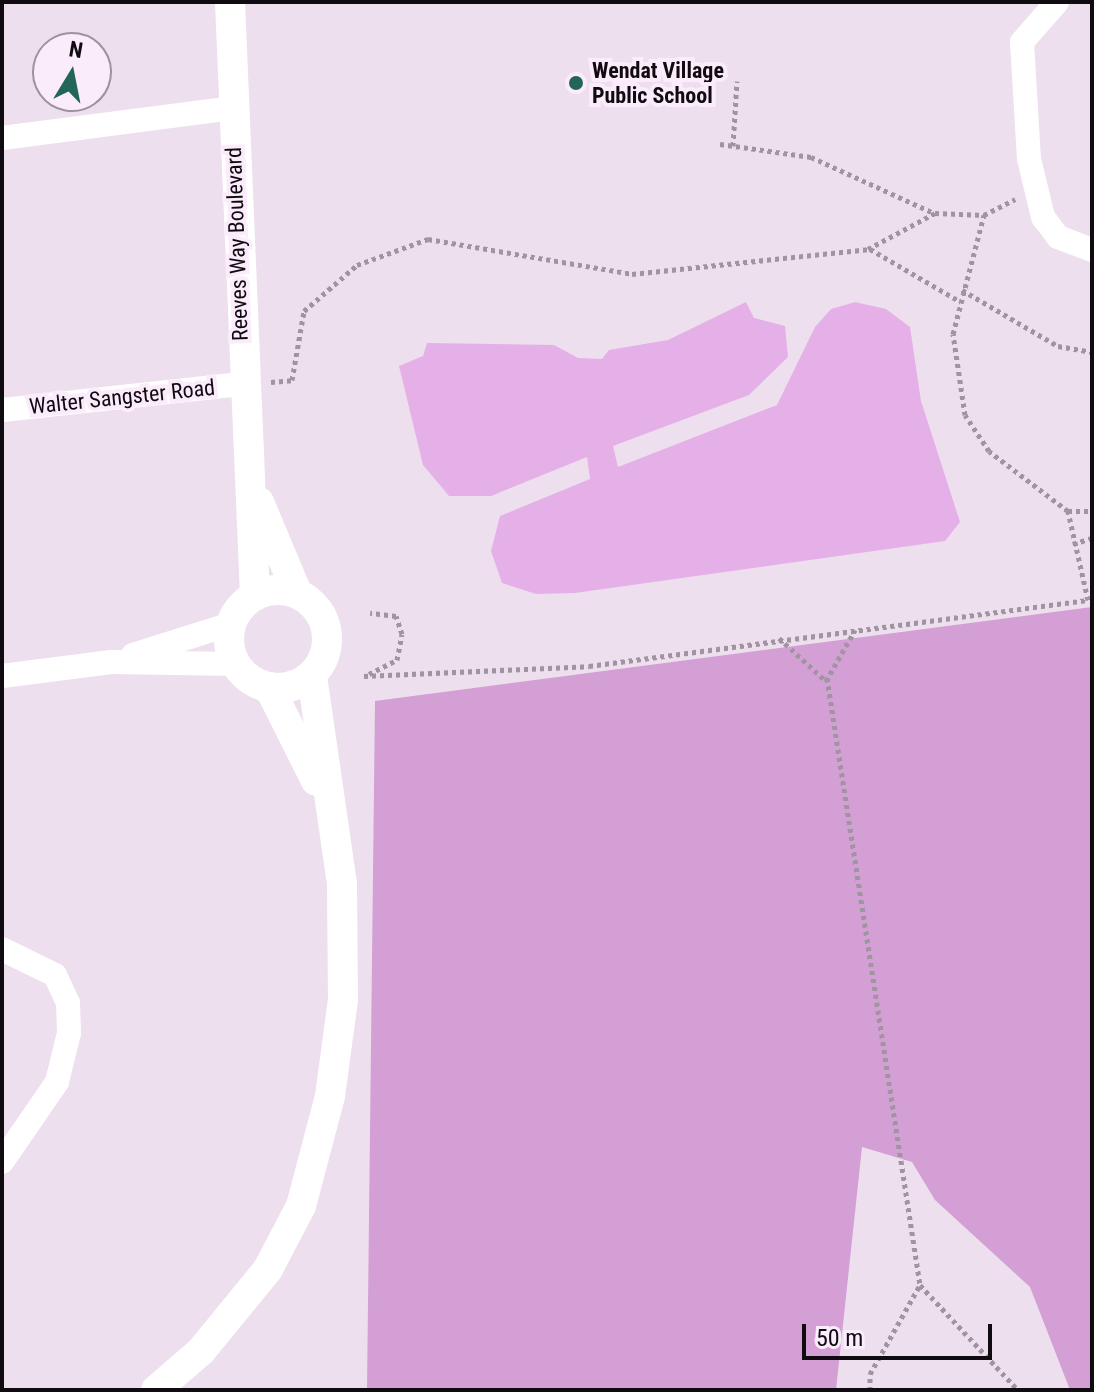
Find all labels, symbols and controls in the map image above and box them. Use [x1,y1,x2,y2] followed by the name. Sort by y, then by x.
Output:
[32,32,112,112] north arrow
[67,36,85,63] text: N
[592,57,724,108] place label: Wendat Village Public School
[567,74,585,92] marker: Wendat Village Public School
[220,147,254,341] street label: Reeves Way Boulevard
[28,374,216,420] street label: Walter Sangster Road
[806,1308,996,1358] scale bar
[816,1324,863,1352] text: 50 m

